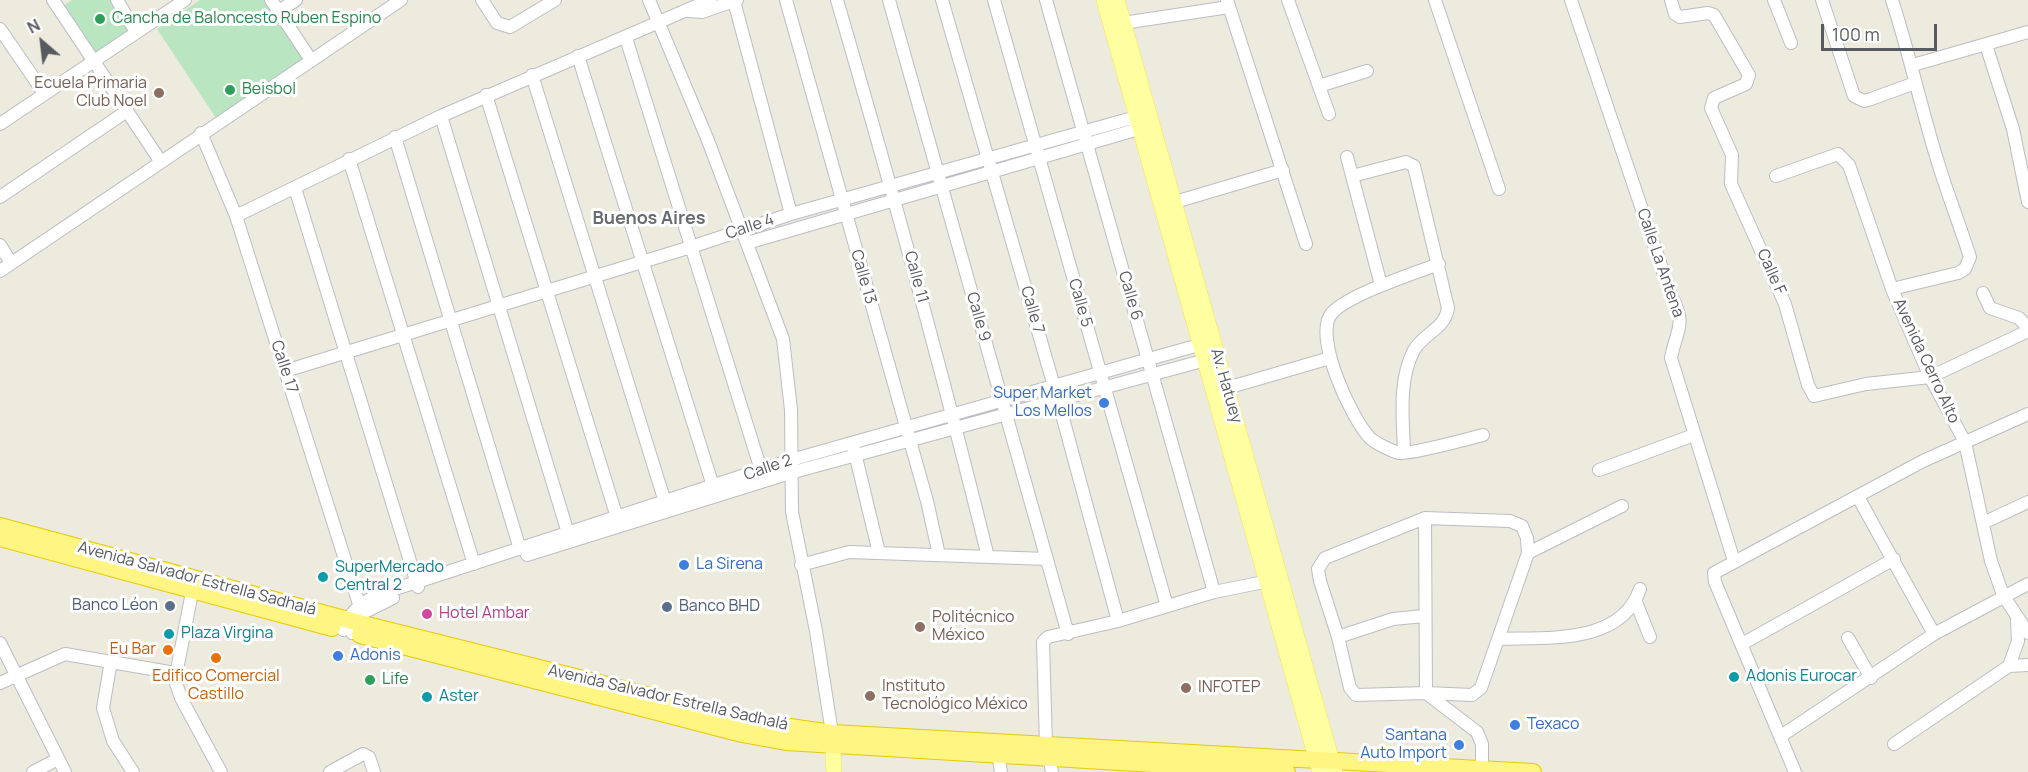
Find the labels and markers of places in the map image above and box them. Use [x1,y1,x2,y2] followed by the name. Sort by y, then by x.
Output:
[112,9,381,29] place label: Cancha de Baloncesto Ruben Espino
[93,12,107,26] marker: Cancha de Baloncesto Ruben Espino
[34,74,147,112] place label: Ecuela Primaria Club Noel
[242,80,296,100] place label: Beisbol
[223,83,237,97] marker: Beisbol
[152,86,166,100] marker: Ecuela Primaria Club Noel
[993,384,1092,422] place label: Super Market Los Mellos
[1097,396,1111,410] marker: Super Market Los Mellos
[696,555,763,575] place label: La Sirena
[335,558,444,596] place label: SuperMercado Central 2
[677,558,691,572] marker: La Sirena
[316,570,330,584] marker: SuperMercado Central 2
[72,596,158,616] place label: Banco Léon
[679,597,760,617] place label: Banco BHD
[163,599,177,613] marker: Banco Léon
[660,600,674,614] marker: Banco BHD
[439,604,530,624] place label: Hotel Ambar
[420,607,434,621] marker: Hotel Ambar
[932,608,1014,646] place label: Politécnico México
[913,620,927,634] marker: Politécnico México
[181,624,273,644] place label: Plaza Virgina
[162,627,176,641] marker: Plaza Virgina
[110,640,156,660] place label: Eu Bar
[161,643,175,657] marker: Eu Bar
[350,646,401,666] place label: Adonis
[331,649,345,663] marker: Adonis
[209,651,223,665] marker: Edifico Comercial Castillo
[152,667,280,705] place label: Edifico Comercial Castillo
[1746,667,1857,687] place label: Adonis Eurocar
[382,670,409,690] place label: Life
[1727,670,1741,684] marker: Adonis Eurocar
[363,673,377,687] marker: Life
[882,677,1028,715] place label: Instituto Tecnológico México
[1198,678,1260,698] place label: INFOTEP
[1179,681,1193,695] marker: INFOTEP
[439,687,479,707] place label: Aster
[863,689,877,703] marker: Instituto Tecnológico México
[420,690,434,704] marker: Aster
[1527,715,1579,735] place label: Texaco
[1508,718,1522,732] marker: Texaco
[1360,726,1447,764] place label: Santana Auto Import
[1452,738,1466,752] marker: Santana Auto Import

